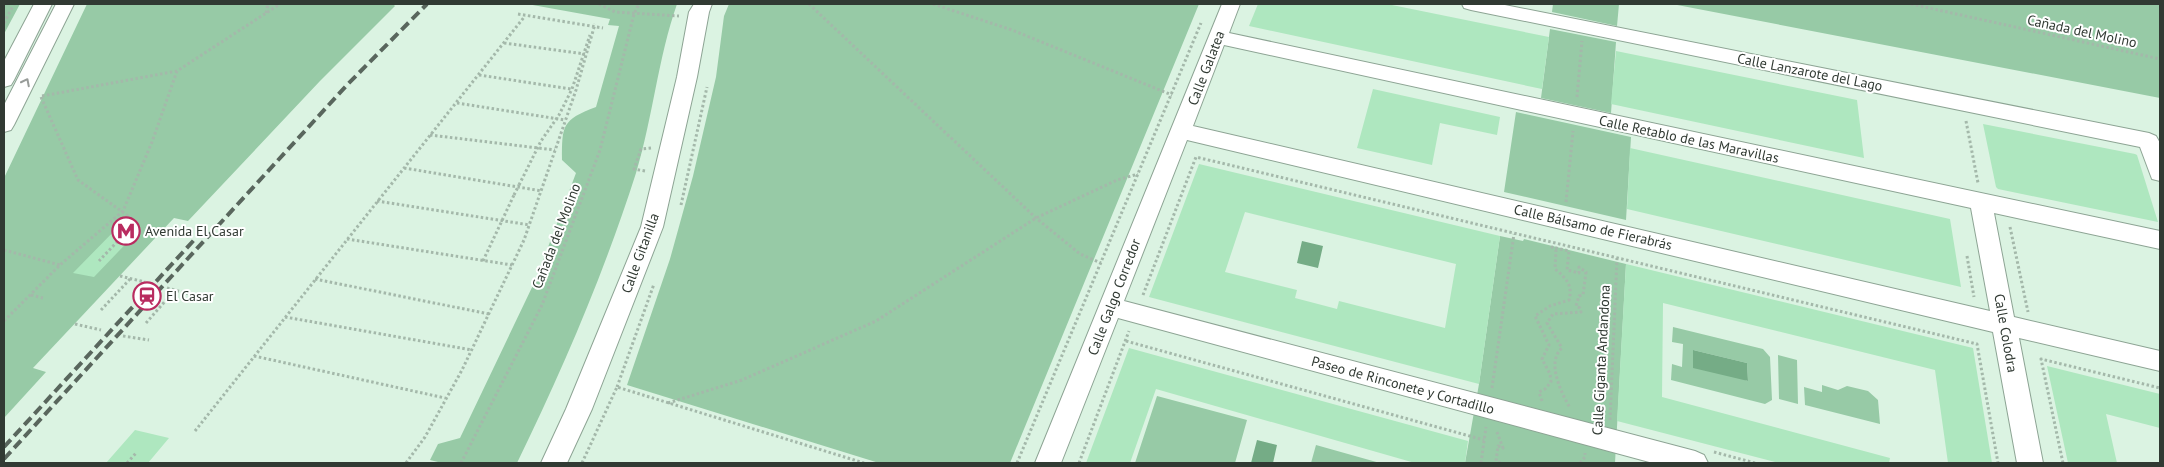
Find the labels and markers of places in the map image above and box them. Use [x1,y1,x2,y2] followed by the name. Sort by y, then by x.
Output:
[111,216,141,246] metro station icon: Avenida El Casar
[145,222,244,240] place label: Avenida El Casar
[132,281,162,311] station icon: El Casar
[166,287,214,305] place label: El Casar

